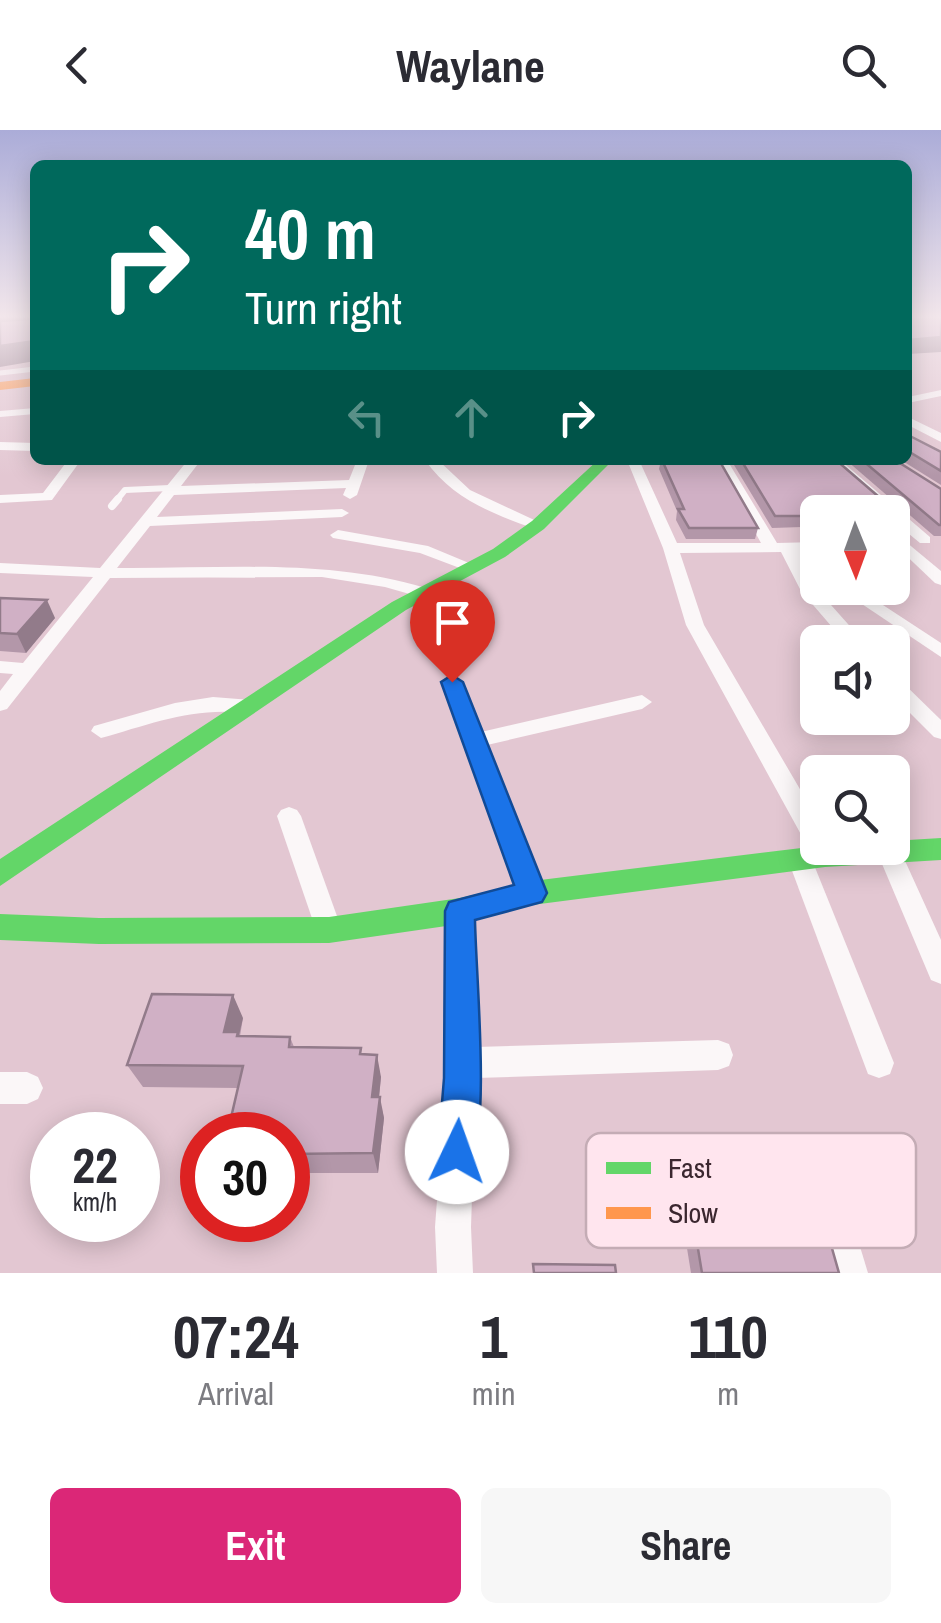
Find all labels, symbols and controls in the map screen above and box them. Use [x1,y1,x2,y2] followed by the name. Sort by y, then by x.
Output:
[396,35,545,96] text: Waylane
[50,38,105,93] icon: back
[836,38,891,93] icon: search
[245,187,376,281] text: 40 m
[80,200,210,330] icon: right
[245,277,402,338] text: Turn right
[339,390,394,445] icon: left
[444,390,499,445] icon: ahead
[549,390,604,445] icon: right
[800,495,910,605] north arrow
[800,495,910,865] map controls
[410,580,495,683] pin
[425,595,480,650] icon: arrive
[800,625,910,735] button: sound
[800,755,910,865] button: search
[405,1100,509,1204] position arrow
[180,1112,310,1242] speed limit sign: 30
[72,1131,118,1199] text: 22
[586,1133,916,1248] legend
[668,1149,712,1187] text: Fast
[73,1185,117,1219] text: km/h
[668,1194,718,1232] text: Slow
[173,1296,299,1377] text: 07:24
[480,1296,507,1377] text: 1
[689,1296,768,1377] text: 110
[198,1372,274,1415] text: Arrival
[472,1372,516,1415] text: min
[717,1372,739,1415] text: m
[50,1488,461,1603] button: Exit
[481,1488,891,1603] button: Share

